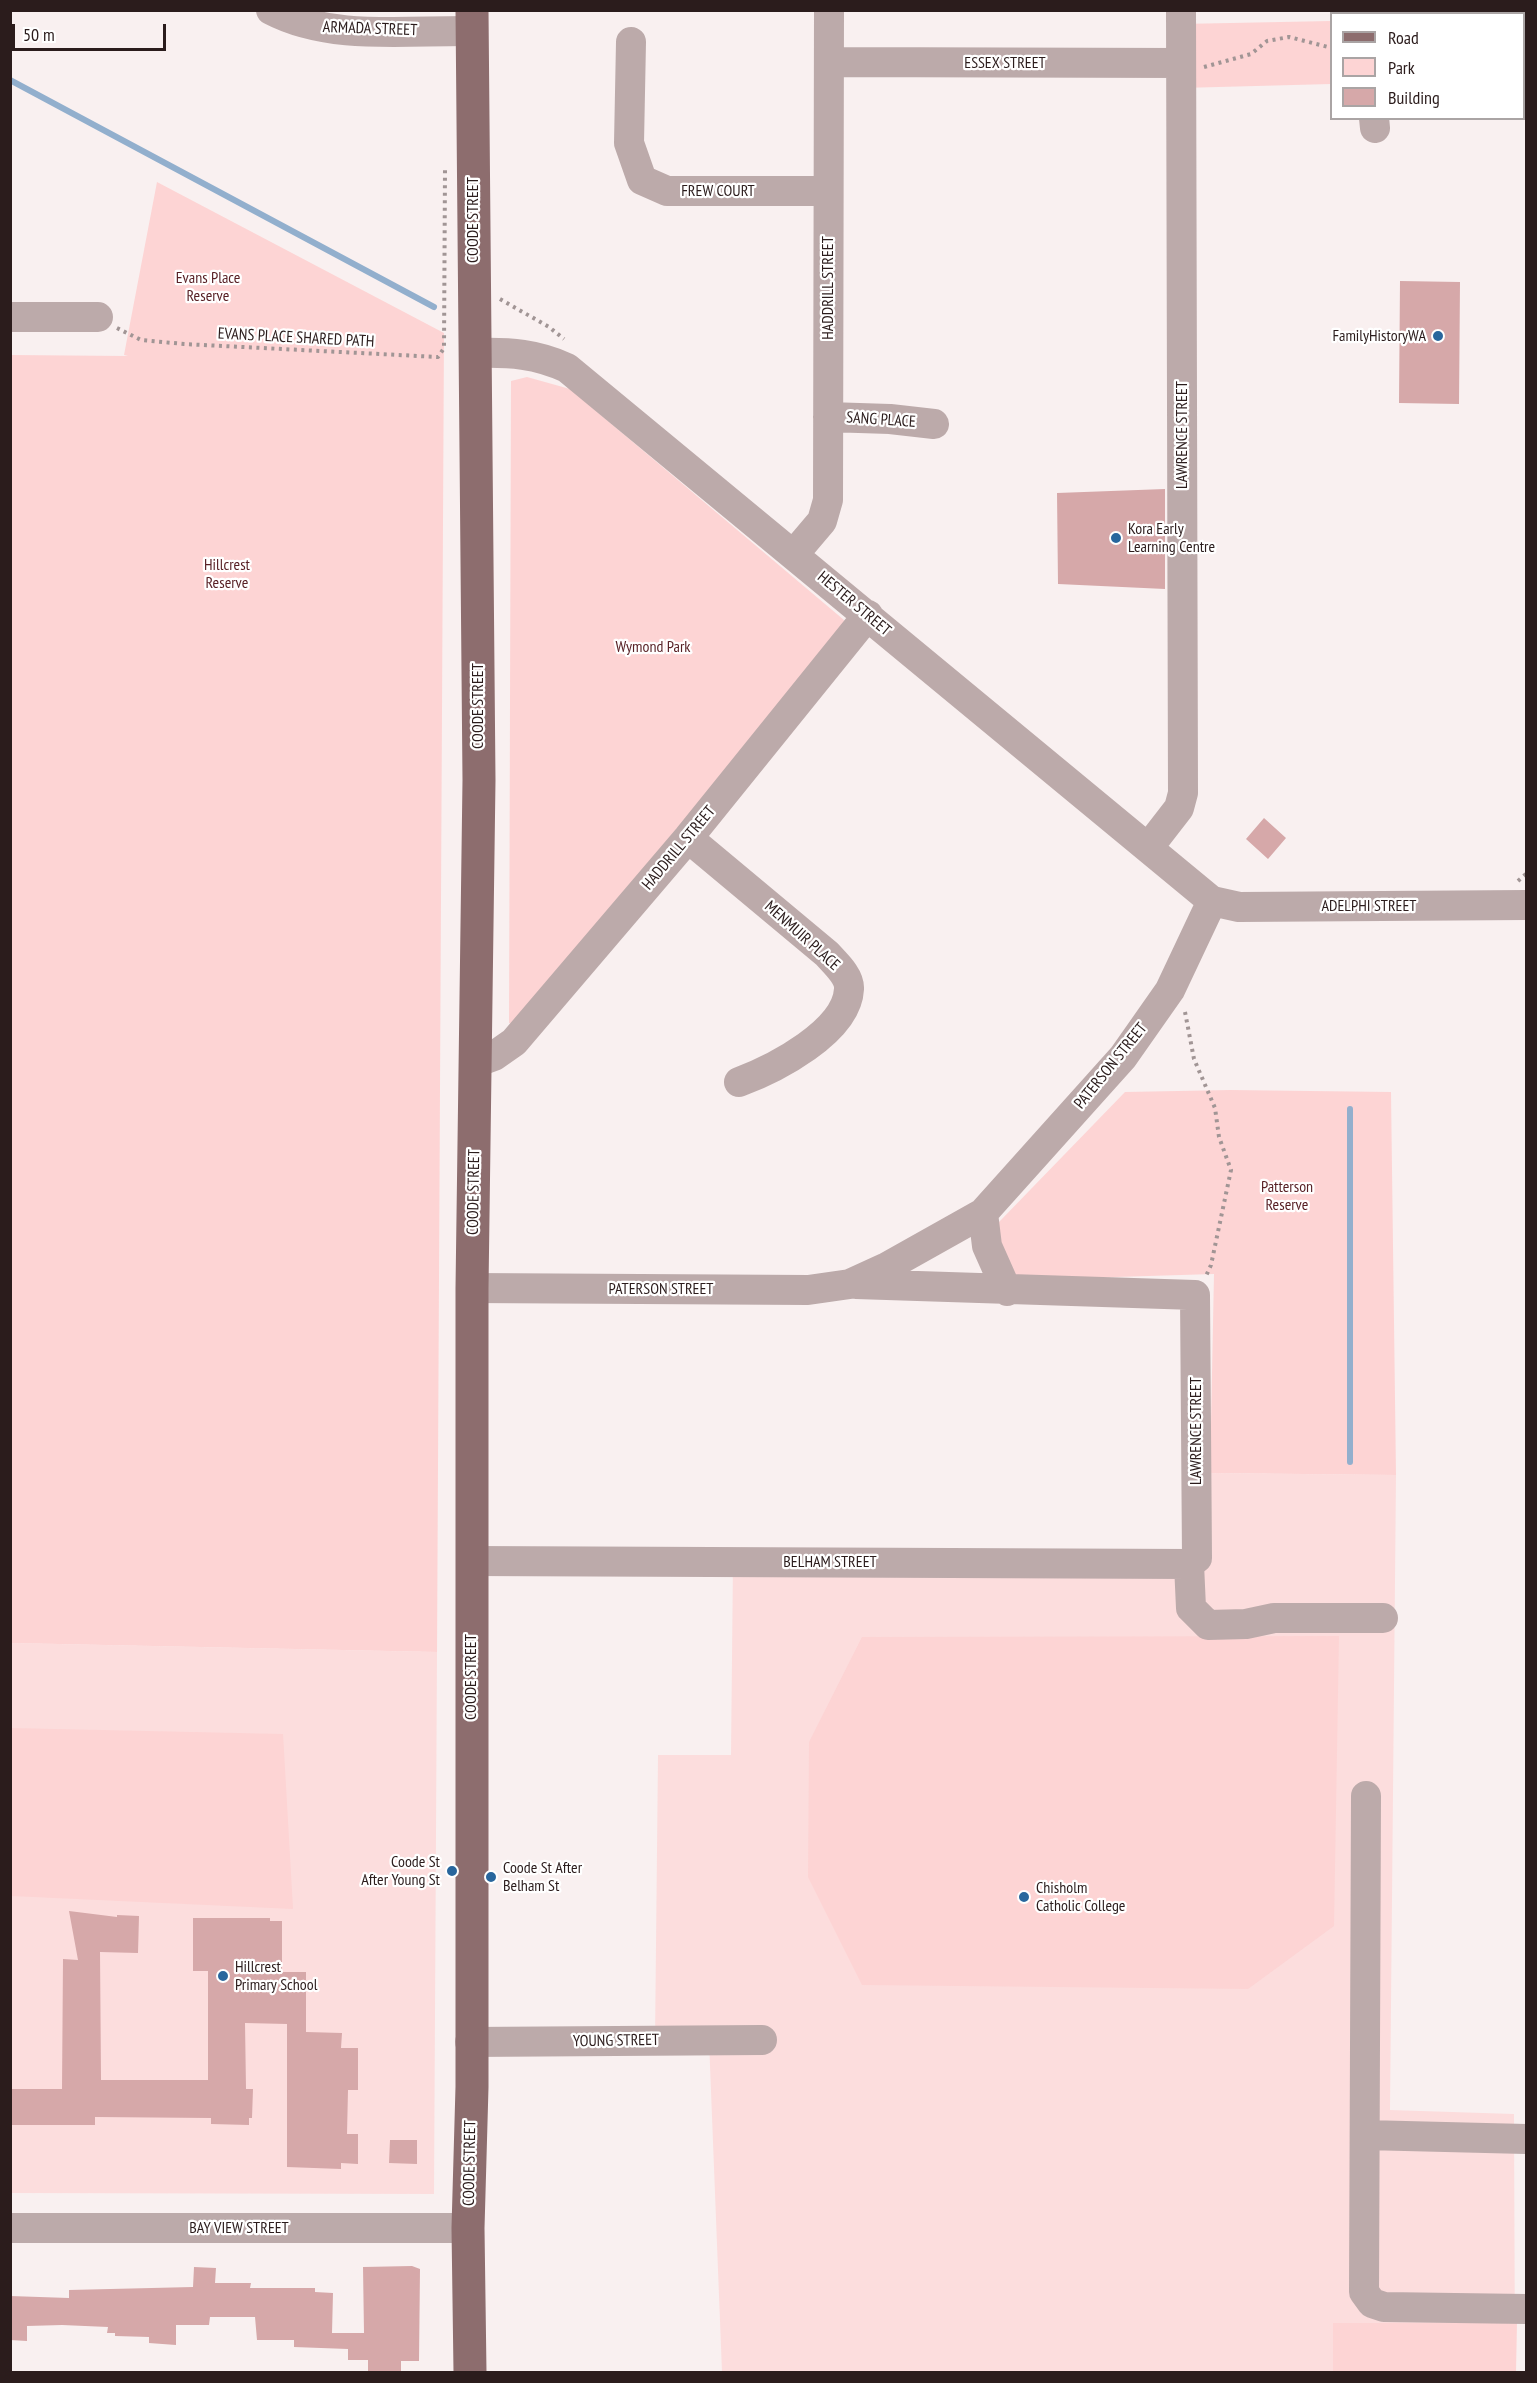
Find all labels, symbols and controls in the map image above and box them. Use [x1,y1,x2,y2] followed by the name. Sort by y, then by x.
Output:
[15,12,170,50] scale bar
[1330,12,1525,120] legend
[322,18,418,40] street label: ARMADA STREET
[23,23,55,46] text: 50 m
[1388,26,1419,49] text: Road
[964,53,1046,73] street label: ESSEX STREET
[1388,56,1415,79] text: Park
[1388,86,1440,109] text: Building
[463,177,483,263] street label: COODE STREET
[681,181,755,201] street label: FREW COURT
[818,236,838,340] street label: HADDRILL STREET
[176,268,240,306] park label: Evans Place Reserve
[217,324,375,352] street label: EVANS PLACE SHARED PATH
[1332,326,1426,346] place label: FamilyHistoryWA
[1431,329,1445,343] marker: FamilyHistoryWA
[1172,381,1192,489] street label: LAWRENCE STREET
[846,408,916,432] street label: SANG PLACE
[1128,519,1215,557] place label: Kora Early Learning Centre
[1109,531,1123,545] marker: Kora Early Learning Centre
[204,555,250,593] park label: Hillcrest Reserve
[813,568,895,640] street label: HESTER STREET
[615,637,691,657] park label: Wymond Park
[468,663,488,749] street label: COODE STREET
[638,802,720,894] street label: HADDRILL STREET
[1322,896,1416,916] street label: ADELPHI STREET
[761,897,843,975] street label: MENMUIR PLACE
[1071,1019,1151,1113] street label: PATERSON STREET
[464,1149,484,1235] street label: COODE STREET
[1261,1177,1313,1215] park label: Patterson Reserve
[609,1279,713,1299] street label: PATERSON STREET
[1186,1377,1206,1485] street label: LAWRENCE STREET
[783,1552,877,1572] street label: BELHAM STREET
[461,1634,481,1720] street label: COODE STREET
[361,1852,440,1890] place label: Coode St After Young St
[503,1858,582,1896] place label: Coode St After Belham St
[445,1864,459,1878] marker: Coode St After Young St
[484,1870,498,1884] marker: Coode St After Belham St
[1036,1878,1125,1916] place label: Chisholm Catholic College
[1017,1890,1031,1904] marker: Chisholm Catholic College
[235,1957,317,1995] place label: Hillcrest Primary School
[216,1969,230,1983] marker: Hillcrest Primary School
[573,2031,659,2051] street label: YOUNG STREET
[460,2120,480,2206] street label: COODE STREET
[189,2218,289,2238] street label: BAY VIEW STREET

